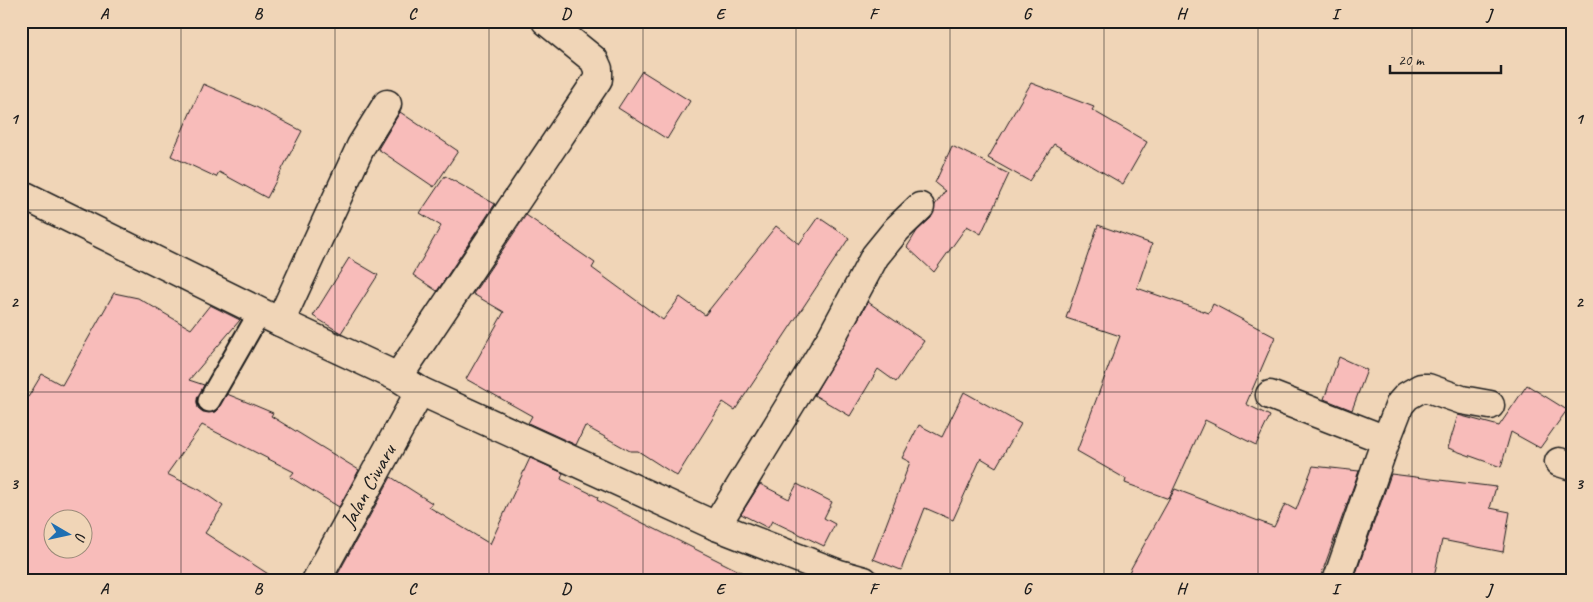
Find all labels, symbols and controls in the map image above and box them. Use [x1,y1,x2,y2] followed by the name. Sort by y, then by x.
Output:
[100,4,110,24] text: A
[254,4,264,24] text: B
[408,4,418,24] text: C
[561,4,572,24] text: D
[716,4,727,24] text: E
[869,4,880,24] text: F
[1023,4,1033,24] text: G
[1176,4,1188,24] text: H
[1332,4,1342,24] text: I
[1485,4,1494,24] text: J
[1390,42,1502,74] scale bar
[1398,51,1425,70] text: 20 m
[10,109,19,129] text: 1
[1575,109,1584,129] text: 1
[10,292,19,312] text: 2
[1575,292,1584,312] text: 2
[334,439,402,533] street label: Jalan Ciwaru
[10,474,19,494] text: 3
[1575,474,1584,494] text: 3
[42,510,92,560] north arrow
[71,531,89,544] text: U
[100,579,110,599] text: A
[254,579,264,599] text: B
[408,579,418,599] text: C
[561,579,572,599] text: D
[716,579,727,599] text: E
[869,579,880,599] text: F
[1023,579,1033,599] text: G
[1176,579,1188,599] text: H
[1332,579,1342,599] text: I
[1485,579,1494,599] text: J

